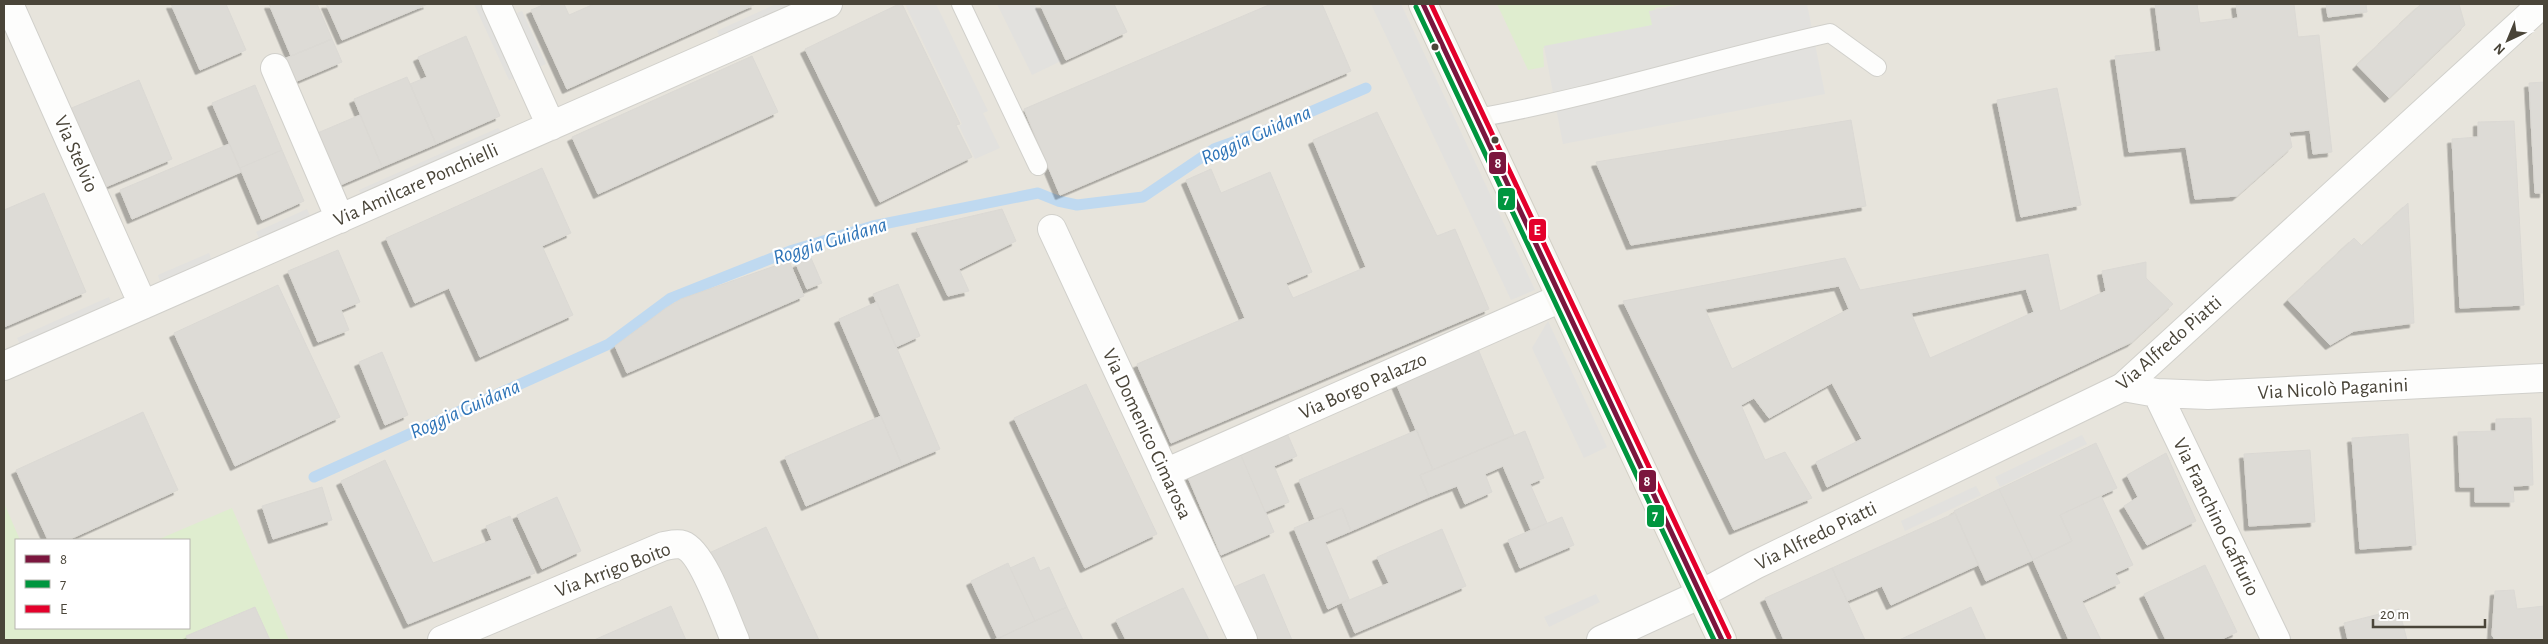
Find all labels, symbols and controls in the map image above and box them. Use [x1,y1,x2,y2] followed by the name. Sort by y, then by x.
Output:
[2483,15,2533,65] north arrow
[2491,40,2508,57] text: N
[1430,42,1440,52] unlabelled marker
[1198,101,1314,169] water label: Roggia Guidana
[50,113,102,195] street label: Via Stelvio
[1490,135,1500,145] unlabelled marker
[331,140,501,230] street label: Via Amilcare Ponchielli
[1488,151,1507,175] line badge: 8
[1495,157,1502,171] text: 8
[1497,187,1516,211] line badge: 7
[1503,193,1509,207] text: 7
[770,214,890,268] water label: Roggia Guidana
[1528,218,1547,242] line badge: E
[1533,224,1541,238] text: E
[2112,292,2226,394] street label: Via Alfredo Piatti
[1099,346,1195,522] street label: Via Domenico Cimarosa
[1296,349,1430,423] street label: Via Borgo Palazzo
[407,375,523,443] water label: Roggia Guidana
[2257,375,2409,403] street label: Via Nicolò Paganini
[2169,435,2263,599] street label: Via Franchino Gaffurio
[1638,469,1657,493] line badge: 8
[1644,475,1651,489] text: 8
[1752,498,1880,574] street label: Via Alfredo Piatti
[1646,504,1665,528] line badge: 7
[1652,509,1658,523] text: 7
[15,539,190,629] legend
[553,539,673,601] street label: Via Arrigo Boito
[60,552,67,567] text: 8
[60,577,66,592] text: 7
[2373,596,2486,628] scale bar
[60,602,67,617] text: E
[2380,607,2409,622] text: 20 m

